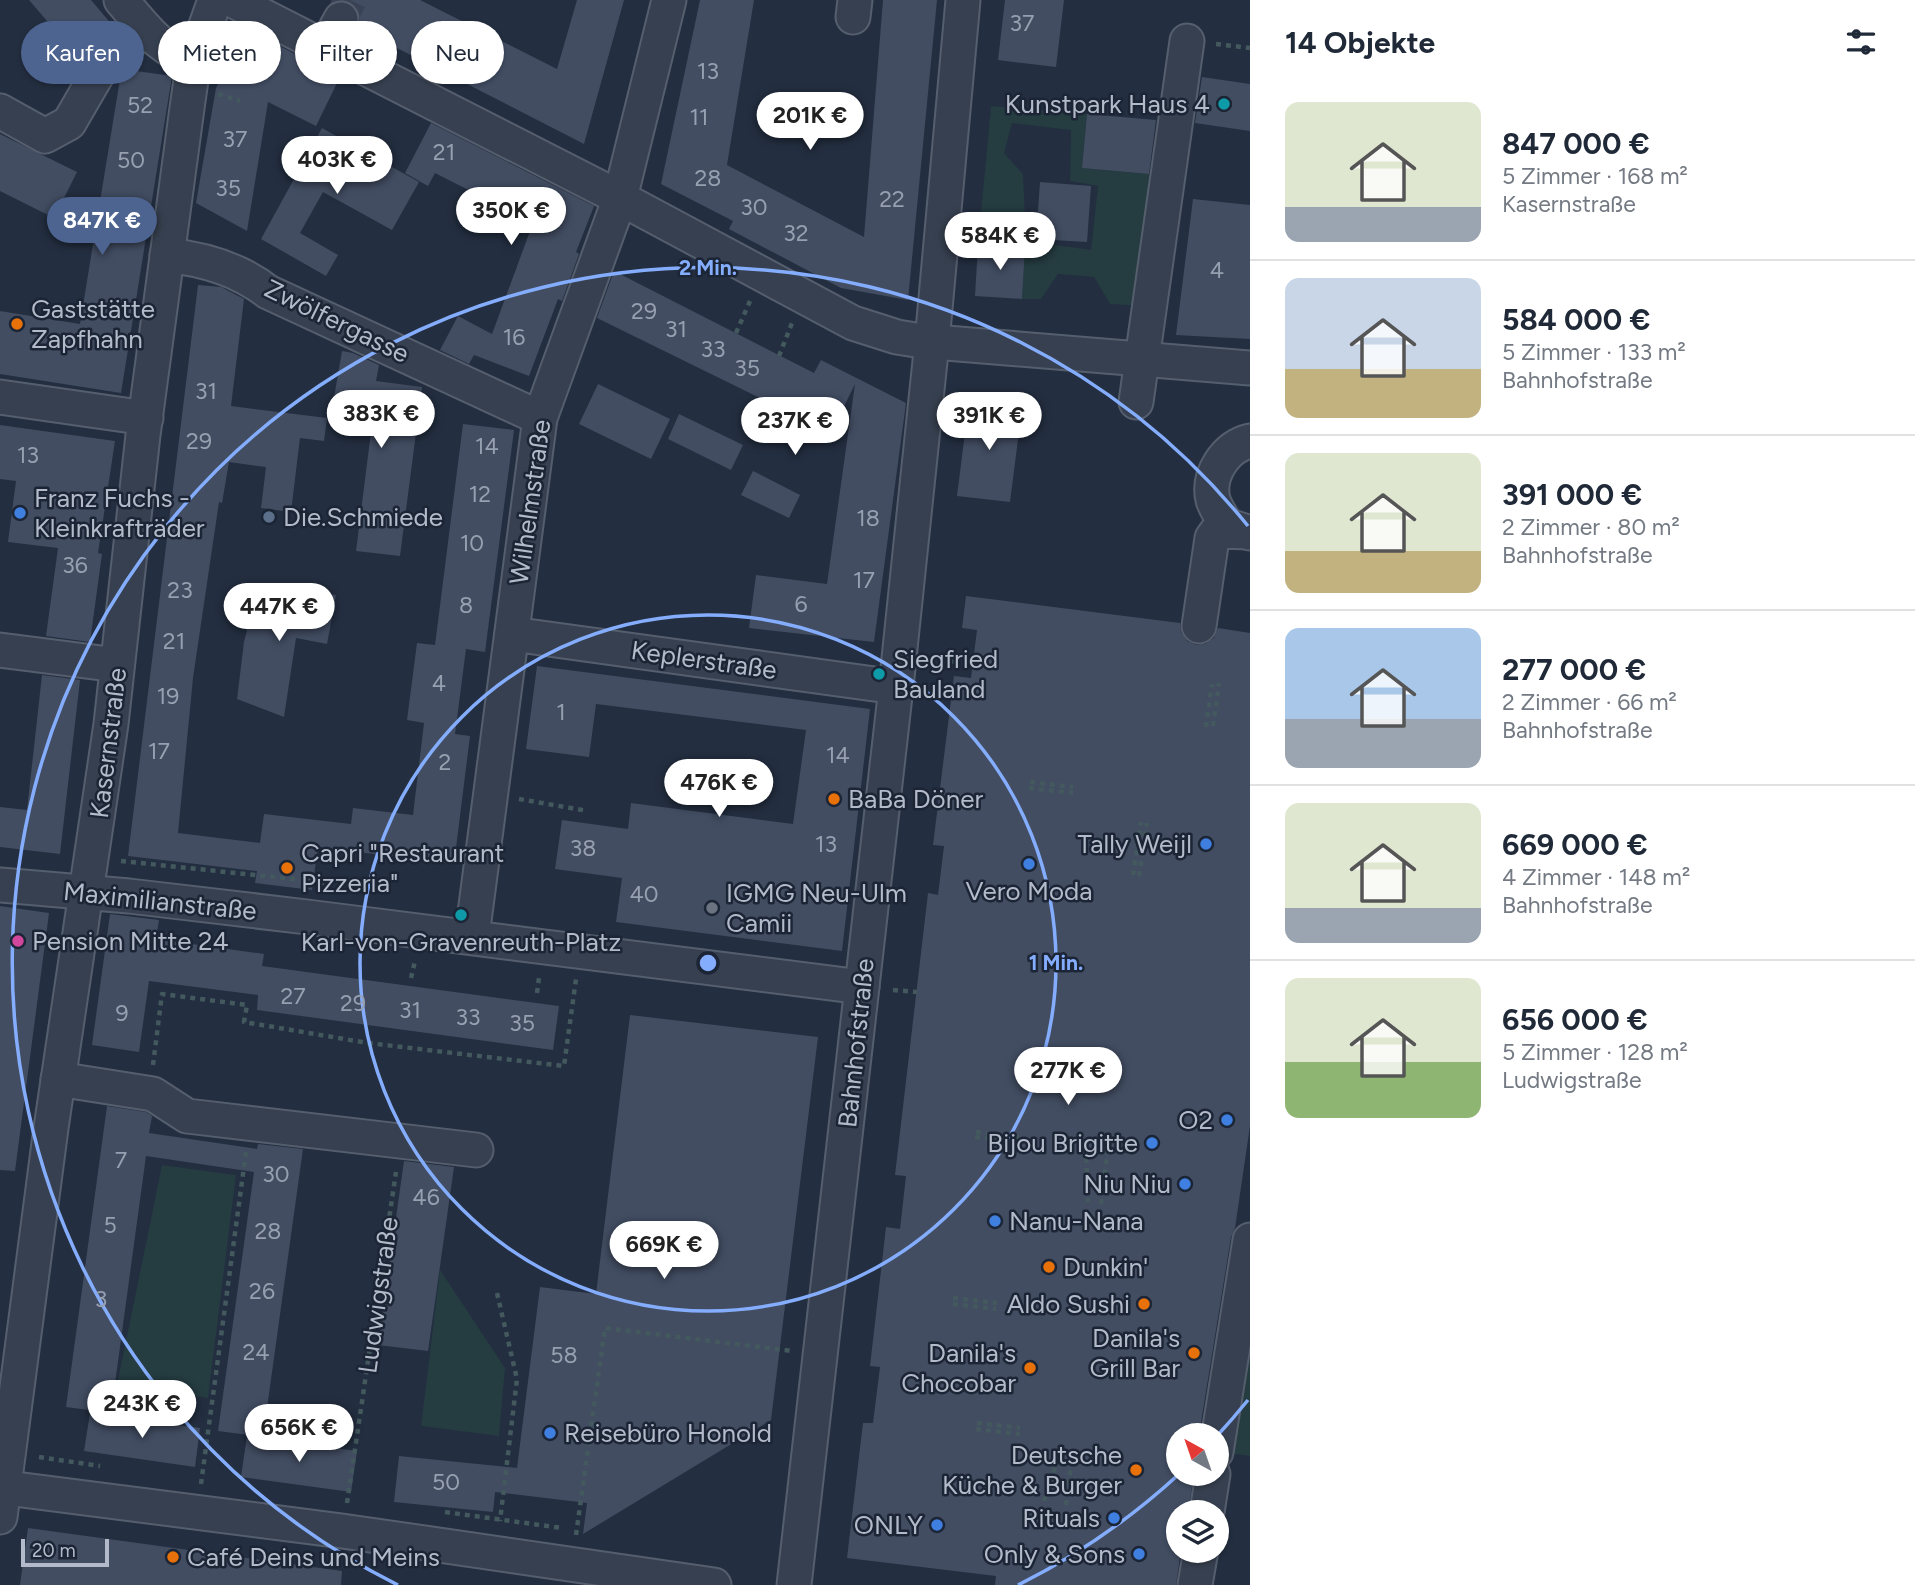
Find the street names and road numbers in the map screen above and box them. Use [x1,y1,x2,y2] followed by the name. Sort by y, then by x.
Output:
[259,272,415,370] street label: Zwölfergasse
[503,418,557,586] street label: Wilhelmstraße
[629,634,779,686] street label: Keplerstraße
[83,666,133,820] street label: Kasernstraße
[62,875,258,927] street label: Maximilianstraße
[831,957,881,1129] street label: Bahnhofstraße
[351,1215,405,1375] street label: Ludwigstraße

